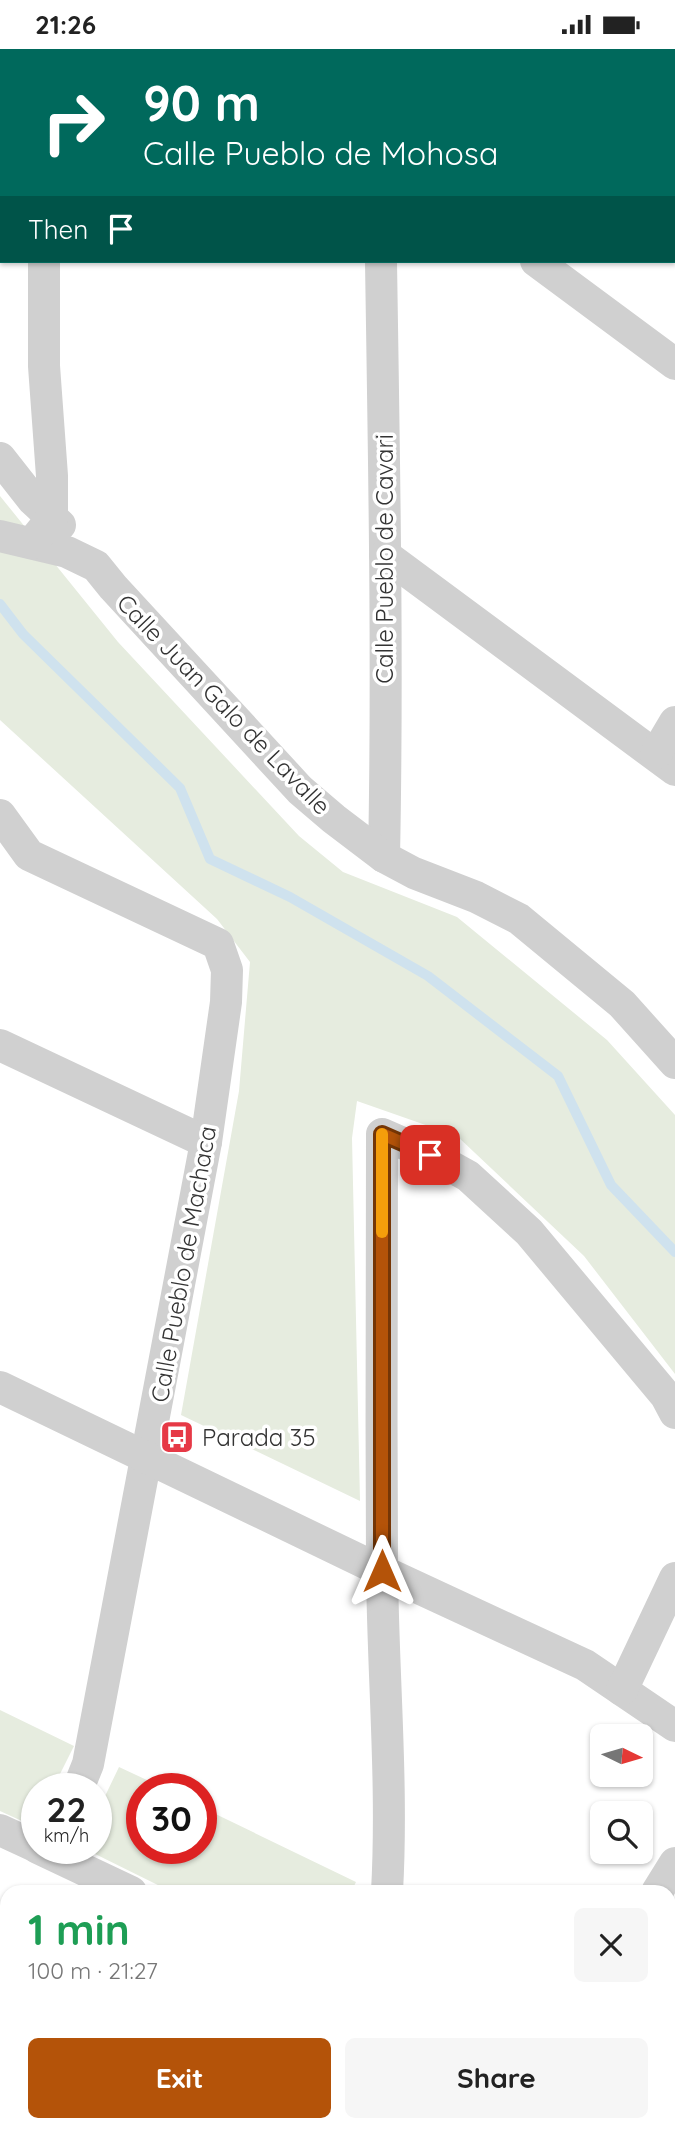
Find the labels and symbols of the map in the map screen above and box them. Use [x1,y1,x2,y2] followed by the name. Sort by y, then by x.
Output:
[369,434,399,684] street label: Calle Pueblo de Cavari
[111,588,337,820] street label: Calle Juan Galo de Lavalle
[144,1124,222,1404] street label: Calle Pueblo de Machaca
[400,1125,460,1185] pin
[158,1418,196,1456] bus stop icon: Parada 35
[202,1422,316,1452] place label: Parada 35
[345,1534,419,1608] position arrow
[590,1724,653,1787] north arrow
[126,1773,217,1864] speed limit sign: 30

